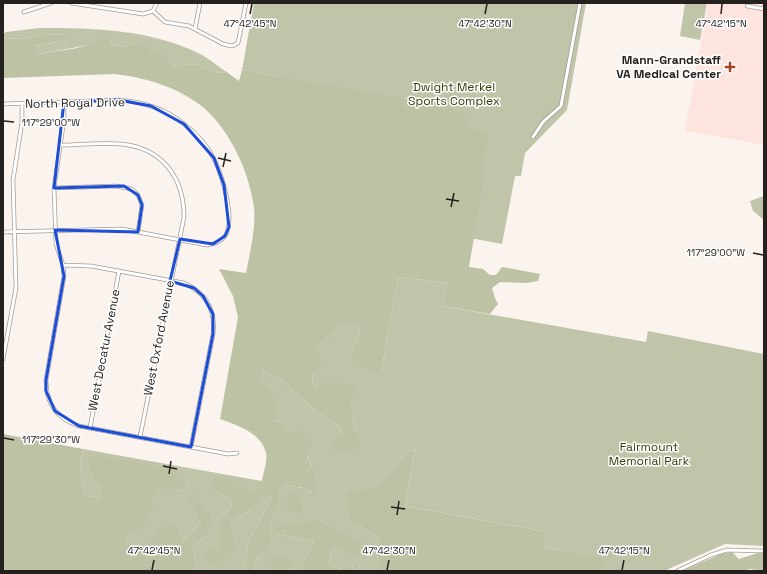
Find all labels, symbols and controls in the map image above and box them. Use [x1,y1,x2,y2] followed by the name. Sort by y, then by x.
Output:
[224,17,276,30] text: 47°42'45"N
[458,17,512,30] text: 47°42'30"N
[695,17,747,30] text: 47°42'15"N
[616,52,721,82] place label: Mann-Grandstaff VA Medical Center
[724,61,736,73] marker: Mann-Grandstaff VA Medical Center
[408,79,500,109] park label: Dwight Merkel Sports Complex
[25,94,125,112] street label: North Royal Drive
[22,116,80,129] text: 117°29'00"W
[687,246,745,259] text: 117°29'00"W
[140,279,178,397] street label: West Oxford Avenue
[84,288,124,412] street label: West Decatur Avenue
[22,433,80,446] text: 117°29'30"W
[609,439,690,469] park label: Fairmount Memorial Park
[128,544,180,557] text: 47°42'45"N
[362,544,416,557] text: 47°42'30"N
[598,544,650,557] text: 47°42'15"N

